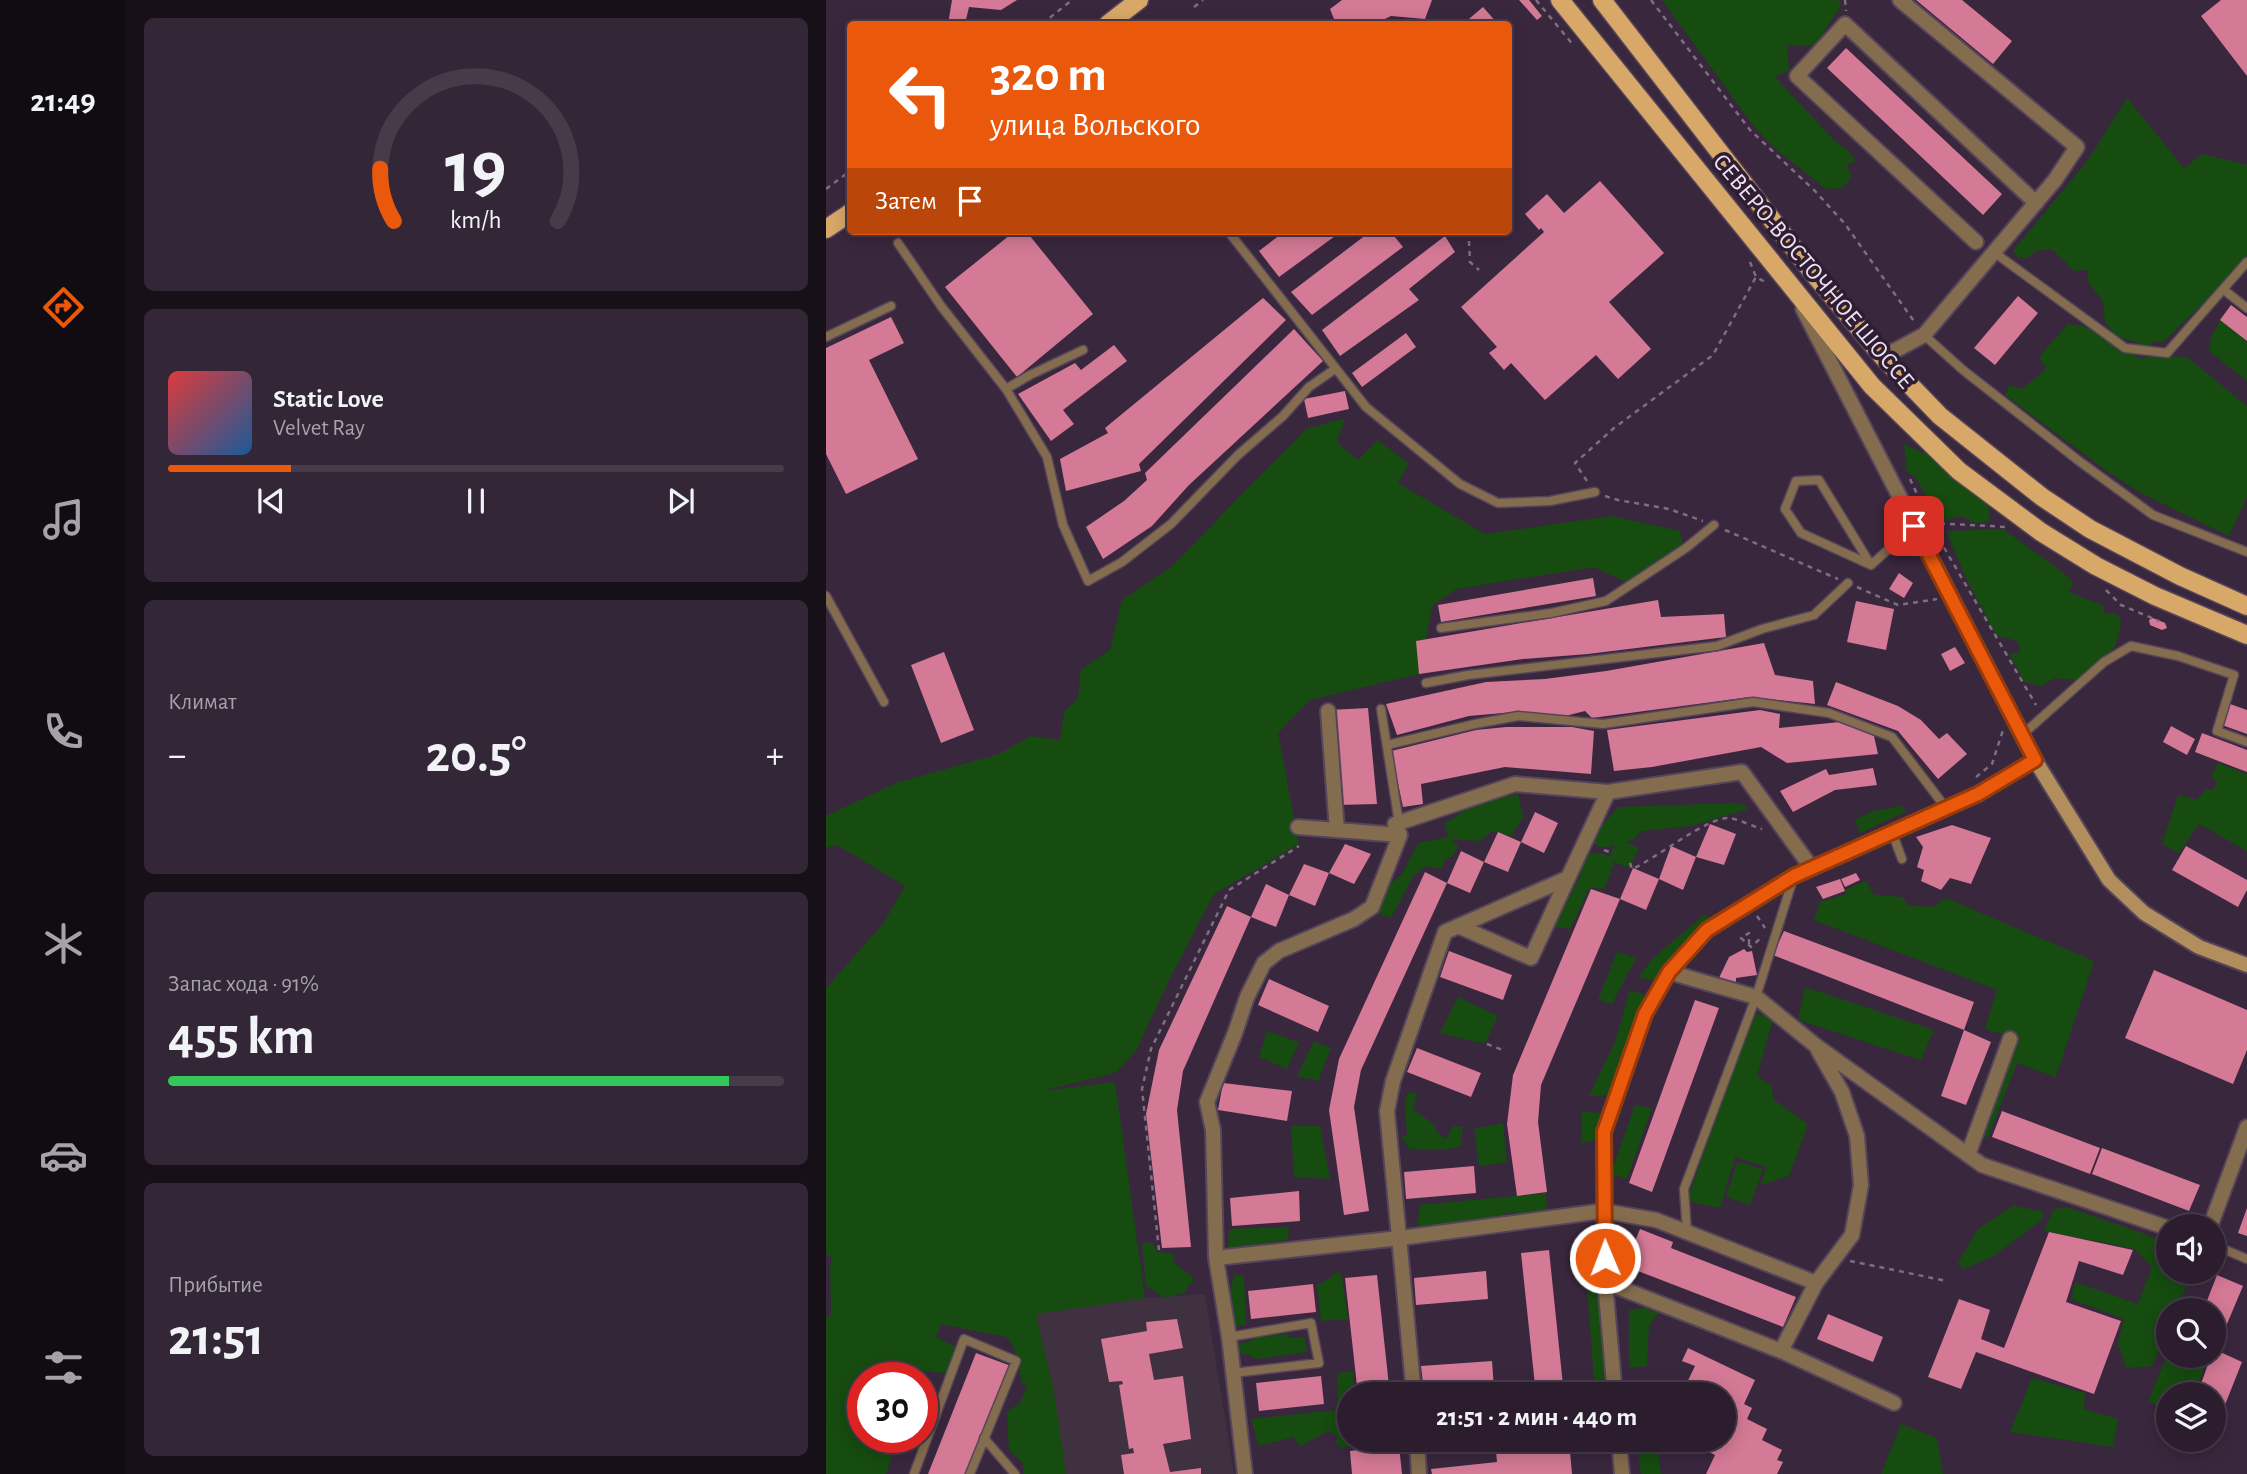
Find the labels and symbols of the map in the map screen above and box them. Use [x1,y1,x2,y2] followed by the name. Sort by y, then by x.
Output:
[1708,149,1918,394] street label: СЕВЕРО-ВОСТОЧНОЕ ШОССЕ
[1884,496,1944,556] pin
[1568,1221,1642,1295] position arrow
[847,1362,938,1453] speed limit sign: 30

